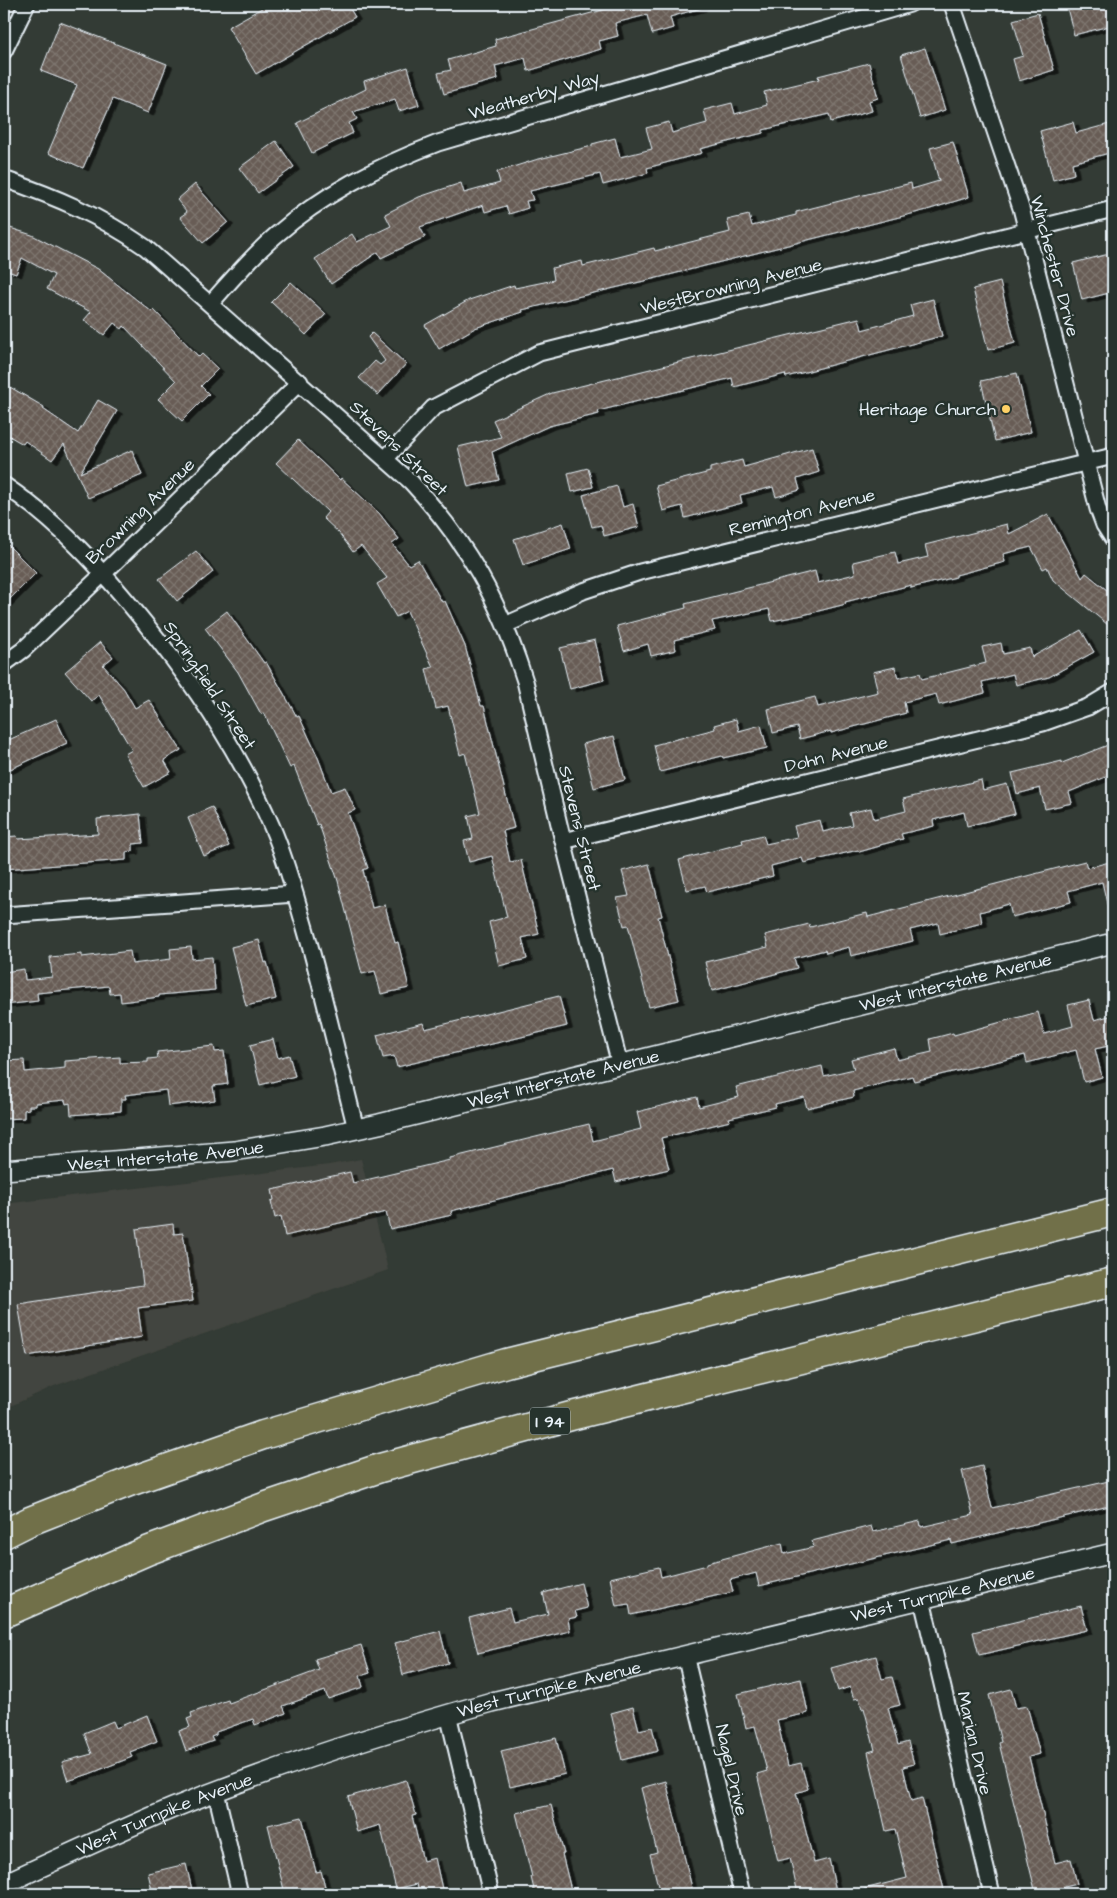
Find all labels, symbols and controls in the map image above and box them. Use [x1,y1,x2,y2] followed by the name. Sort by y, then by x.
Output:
[466,65,603,127] street label: Weatherby Way
[1024,193,1085,340] street label: Winchester Drive
[638,252,825,322] street label: WestBrowning Avenue
[344,395,454,502] street label: Stevens Street
[859,397,996,423] place label: Heritage Church
[1000,403,1012,415] marker: Heritage Church
[80,452,201,571] street label: Browning Avenue
[726,482,878,544] street label: Remington Avenue
[156,616,262,756] street label: Springfield Street
[782,730,891,779] street label: Dohn Avenue
[552,763,607,894] street label: Stevens Street
[857,947,1054,1018] street label: West Interstate Avenue
[465,1043,662,1115] street label: West Interstate Avenue
[66,1134,266,1178] street label: West Interstate Avenue
[530,1408,570,1434] road number: I 94
[848,1560,1038,1629] street label: West Turnpike Avenue
[454,1655,644,1724] street label: West Turnpike Avenue
[950,1689,999,1798] street label: Marian Drive
[708,1722,754,1819] street label: Nagel Drive
[72,1767,256,1862] street label: West Turnpike Avenue

